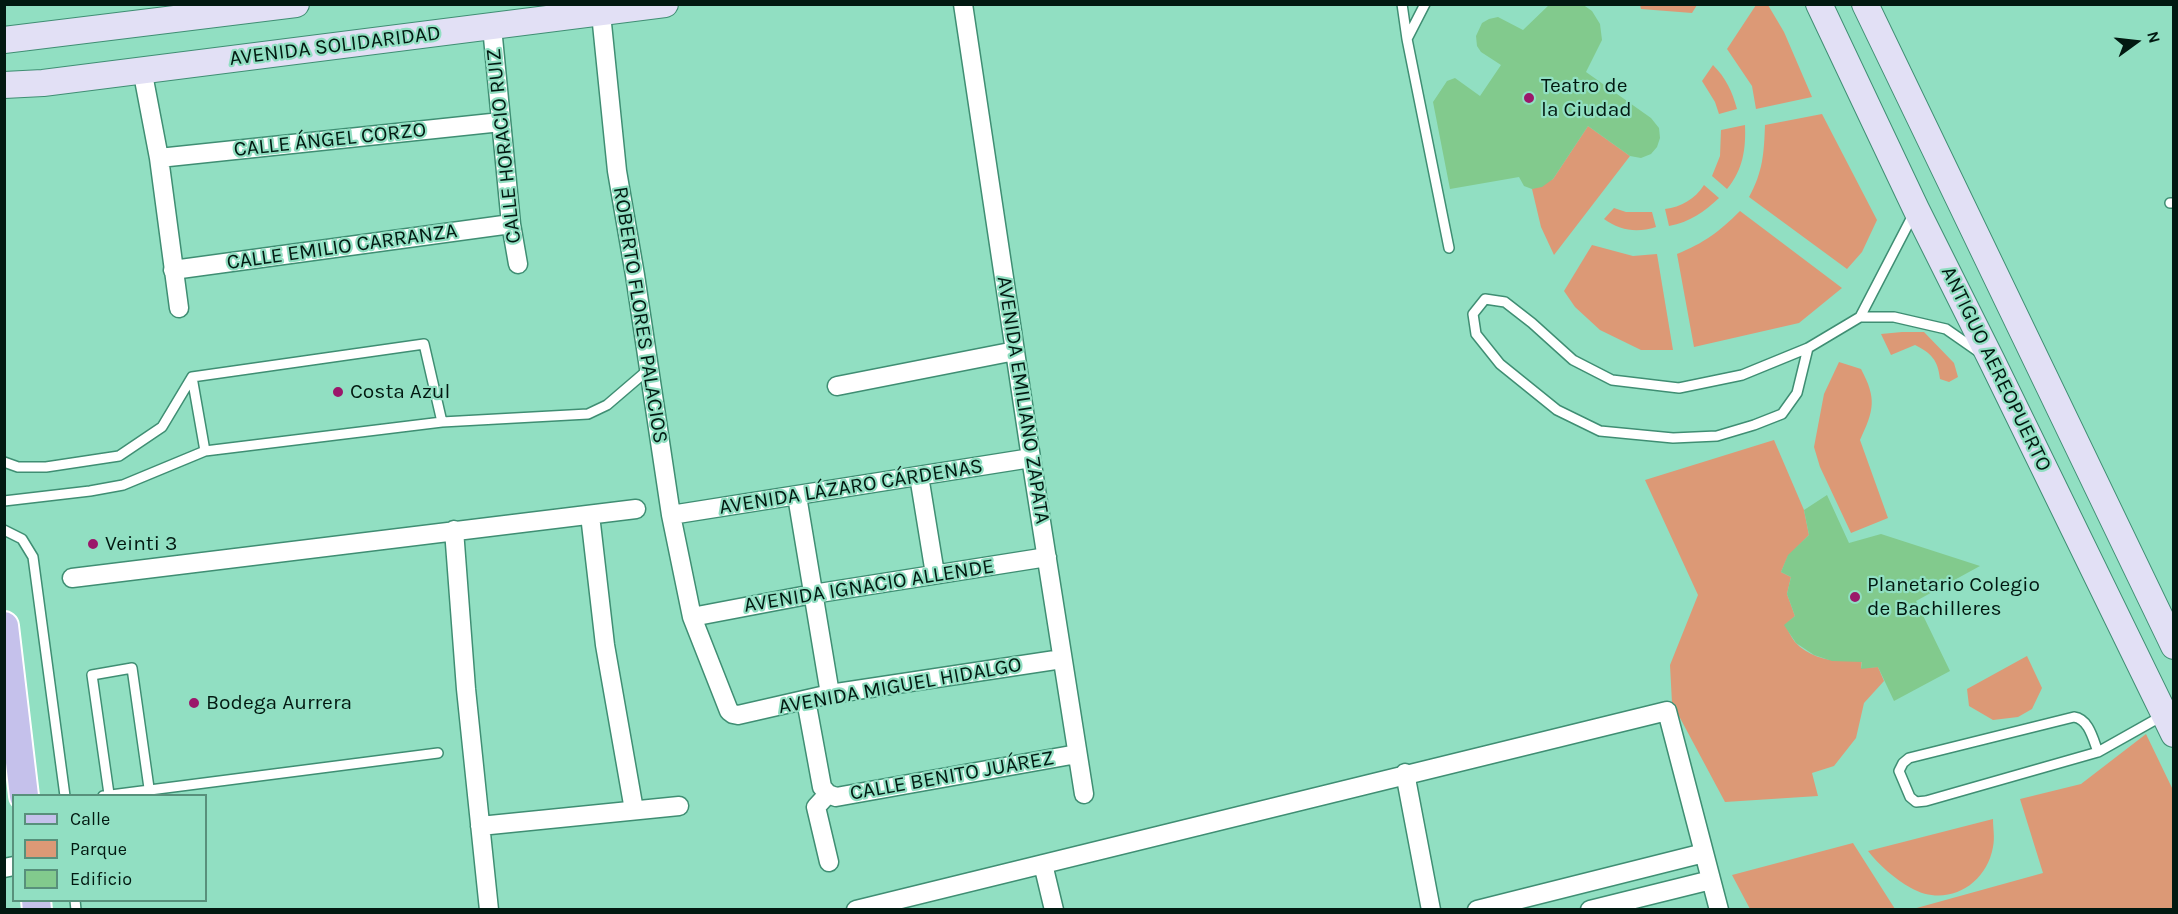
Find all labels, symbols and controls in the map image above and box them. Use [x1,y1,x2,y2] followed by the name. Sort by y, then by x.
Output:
[2106,12,2166,72] north arrow
[228,21,442,71] street label: AVENIDA SOLIDARIDAD
[2143,29,2165,45] text: N
[481,47,527,245] street label: CALLE HORACIO RUIZ
[1541,73,1632,123] place label: Teatro de la Ciudad
[1522,91,1536,105] marker: Teatro de la Ciudad
[233,117,427,163] street label: CALLE ÁNGEL CORZO
[607,185,673,445] street label: ROBERTO FLORES PALACIOS
[225,218,459,276] street label: CALLE EMILIO CARRANZA
[1935,262,2057,476] street label: ANTIGUO AEREOPUERTO
[991,274,1055,526] street label: AVENIDA EMILIANO ZAPATA
[350,379,450,405] place label: Costa Azul
[331,385,345,399] marker: Costa Azul
[717,454,985,520] street label: AVENIDA LÁZARO CÁRDENAS
[105,531,177,557] place label: Veinti 3
[86,537,100,551] marker: Veinti 3
[742,554,996,618] street label: AVENIDA IGNACIO ALLENDE
[1867,572,2040,622] place label: Planetario Colegio de Bachilleres
[1848,590,1862,604] marker: Planetario Colegio de Bachilleres
[776,652,1024,720] street label: AVENIDA MIGUEL HIDALGO
[206,690,352,716] place label: Bodega Aurrera
[187,696,201,710] marker: Bodega Aurrera
[848,746,1056,806] street label: CALLE BENITO JUÁREZ
[12,794,207,902] legend
[70,808,110,830] text: Calle
[70,838,127,860] text: Parque
[70,868,132,890] text: Edificio

